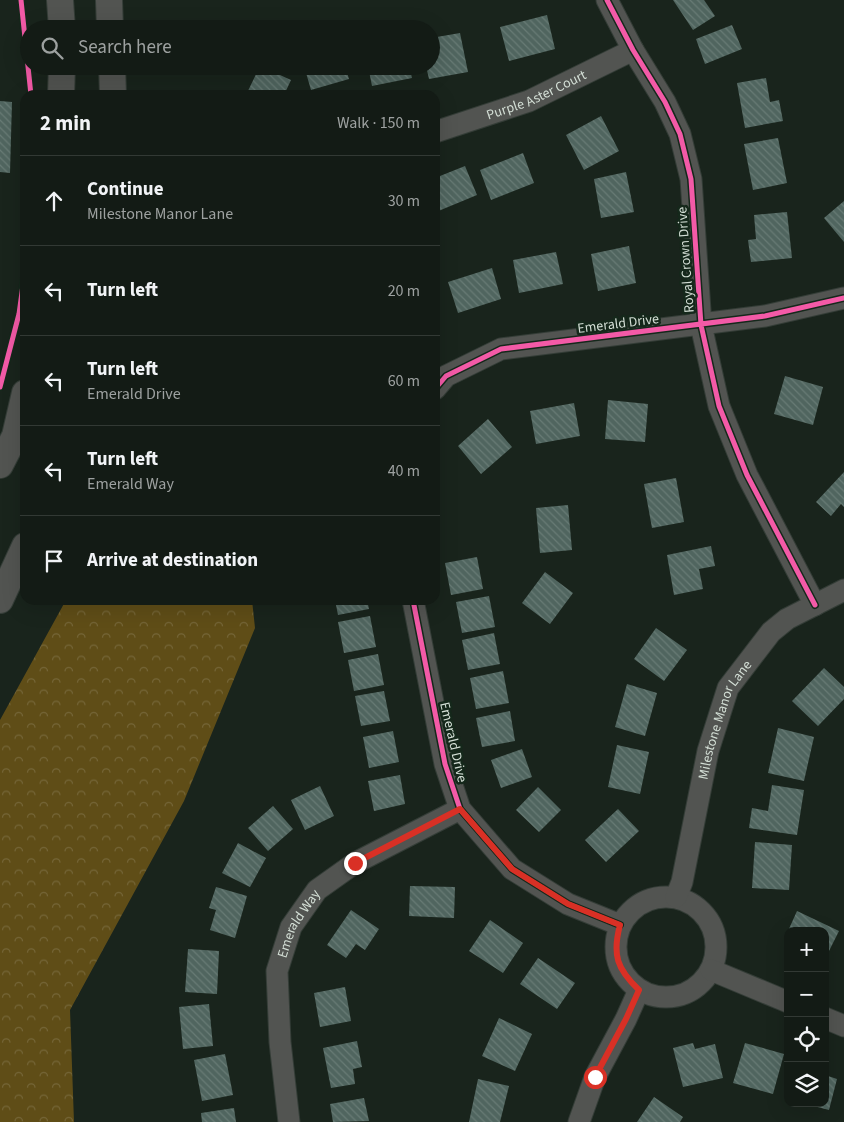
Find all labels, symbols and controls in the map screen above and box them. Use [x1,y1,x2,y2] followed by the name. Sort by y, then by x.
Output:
[20,20,440,75] search box
[38,34,66,62] icon: search
[78,34,172,61] text: Search here
[484,65,590,125] street label: Purple Aster Court
[40,108,91,138] text: 2 min
[337,112,420,134] text: Walk · 150 m
[87,176,164,203] text: Continue
[40,187,68,215] icon: ahead
[388,190,420,212] text: 30 m
[87,203,233,225] text: Milestone Manor Lane
[672,206,700,314] street label: Royal Crown Drive
[40,277,68,305] icon: left
[87,277,158,304] text: Turn left
[388,280,420,302] text: 20 m
[576,309,660,339] street label: Emerald Drive
[87,356,158,383] text: Turn left
[40,367,68,395] icon: left
[388,370,420,392] text: 60 m
[87,383,181,405] text: Emerald Drive
[87,446,158,473] text: Turn left
[40,457,68,485] icon: left
[388,460,420,482] text: 40 m
[87,473,174,495] text: Emerald Way
[40,547,68,575] icon: arrive
[87,547,258,574] text: Arrive at destination
[694,656,757,781] street label: Milestone Manor Lane
[434,700,472,784] street label: Emerald Drive
[344,852,367,875] route end
[273,885,326,961] street label: Emerald Way
[784,927,829,1107] map controls
[784,927,829,972] button: +
[784,972,829,1017] button: −
[784,1017,829,1062] button: locate
[784,1062,829,1107] button: layers
[584,1066,607,1089] route start

